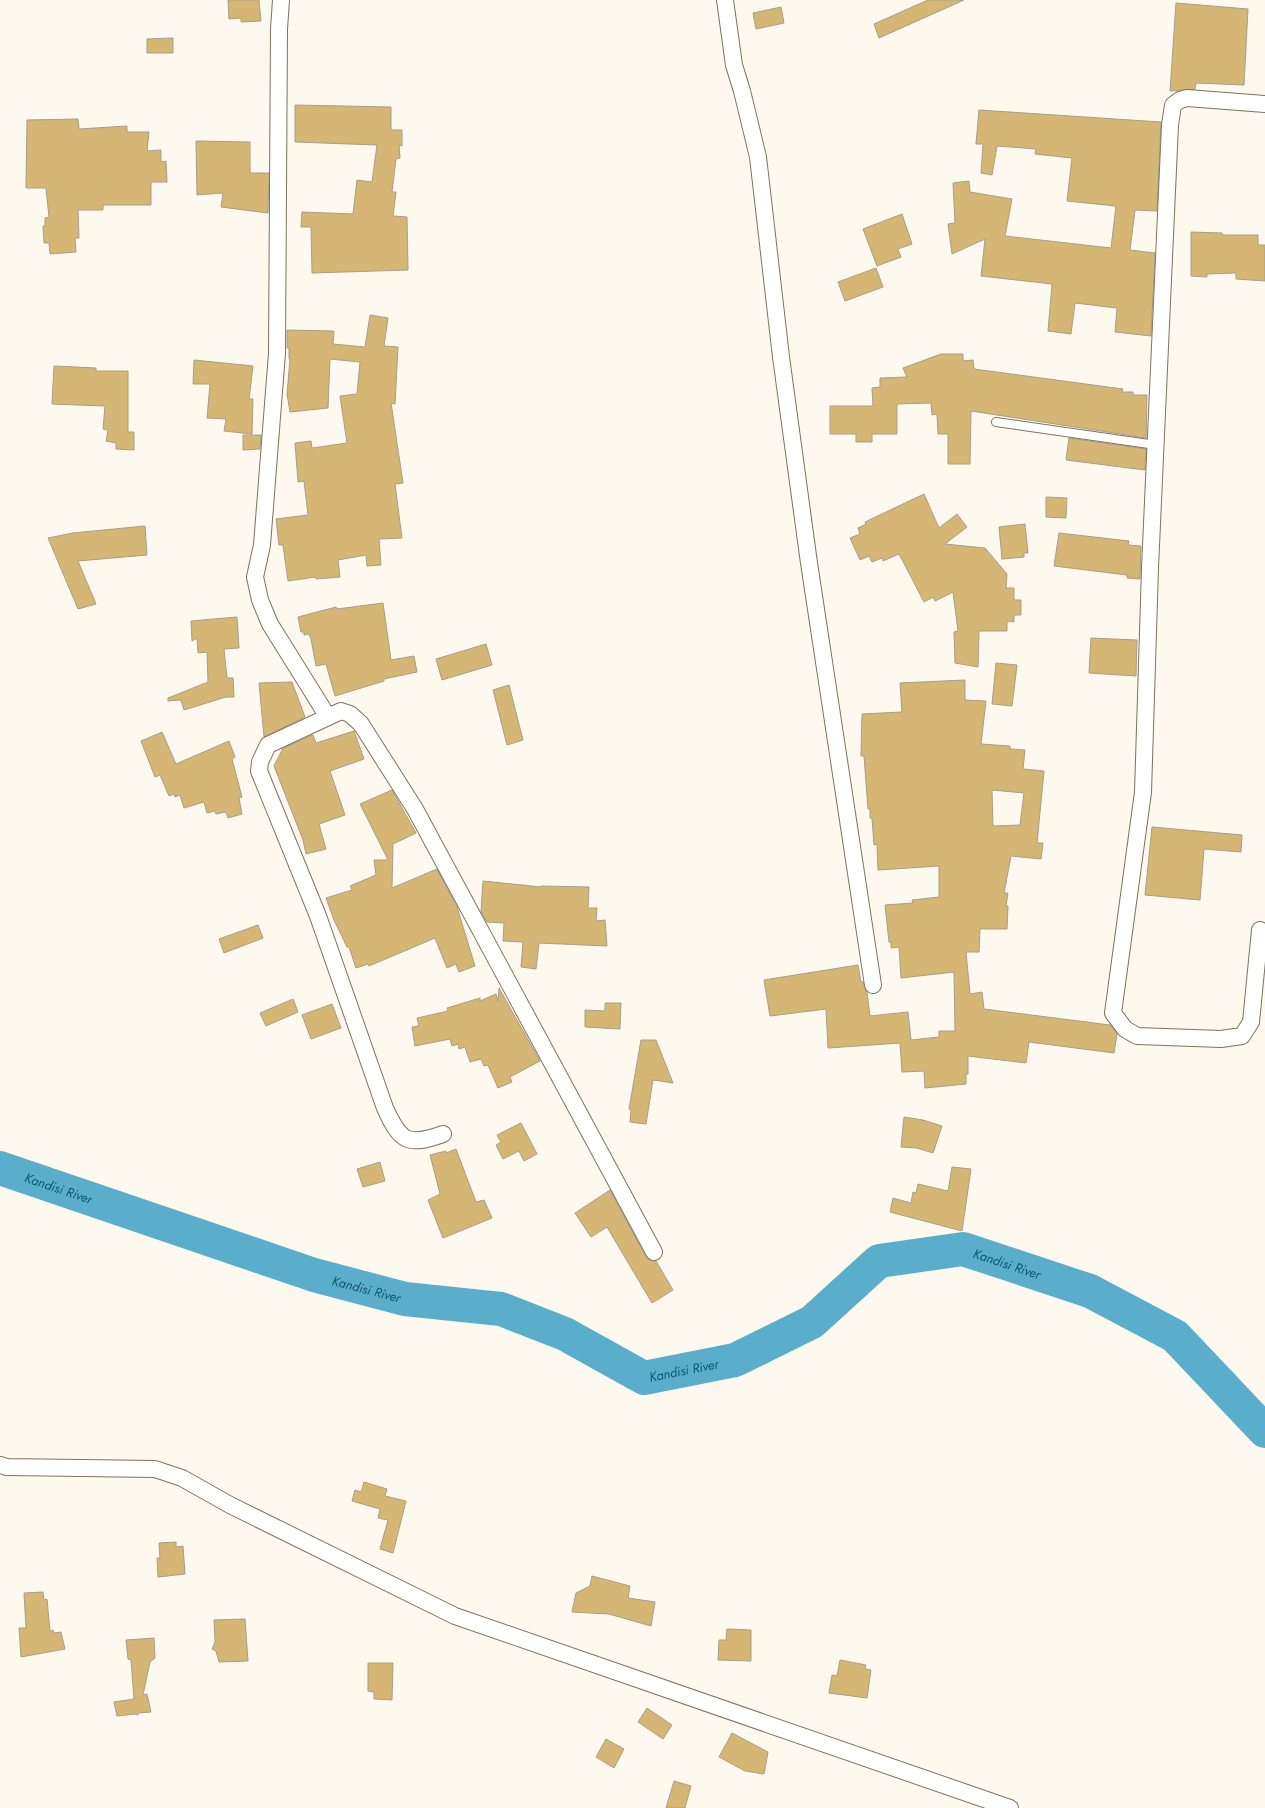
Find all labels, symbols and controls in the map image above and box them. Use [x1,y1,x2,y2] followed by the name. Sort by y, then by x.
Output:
[22,1168,96,1209] water label: Kandisi River
[971,1244,1044,1284] water label: Kandisi River
[330,1271,404,1307] water label: Kandisi River
[647,1354,721,1386] water label: Kandisi River

